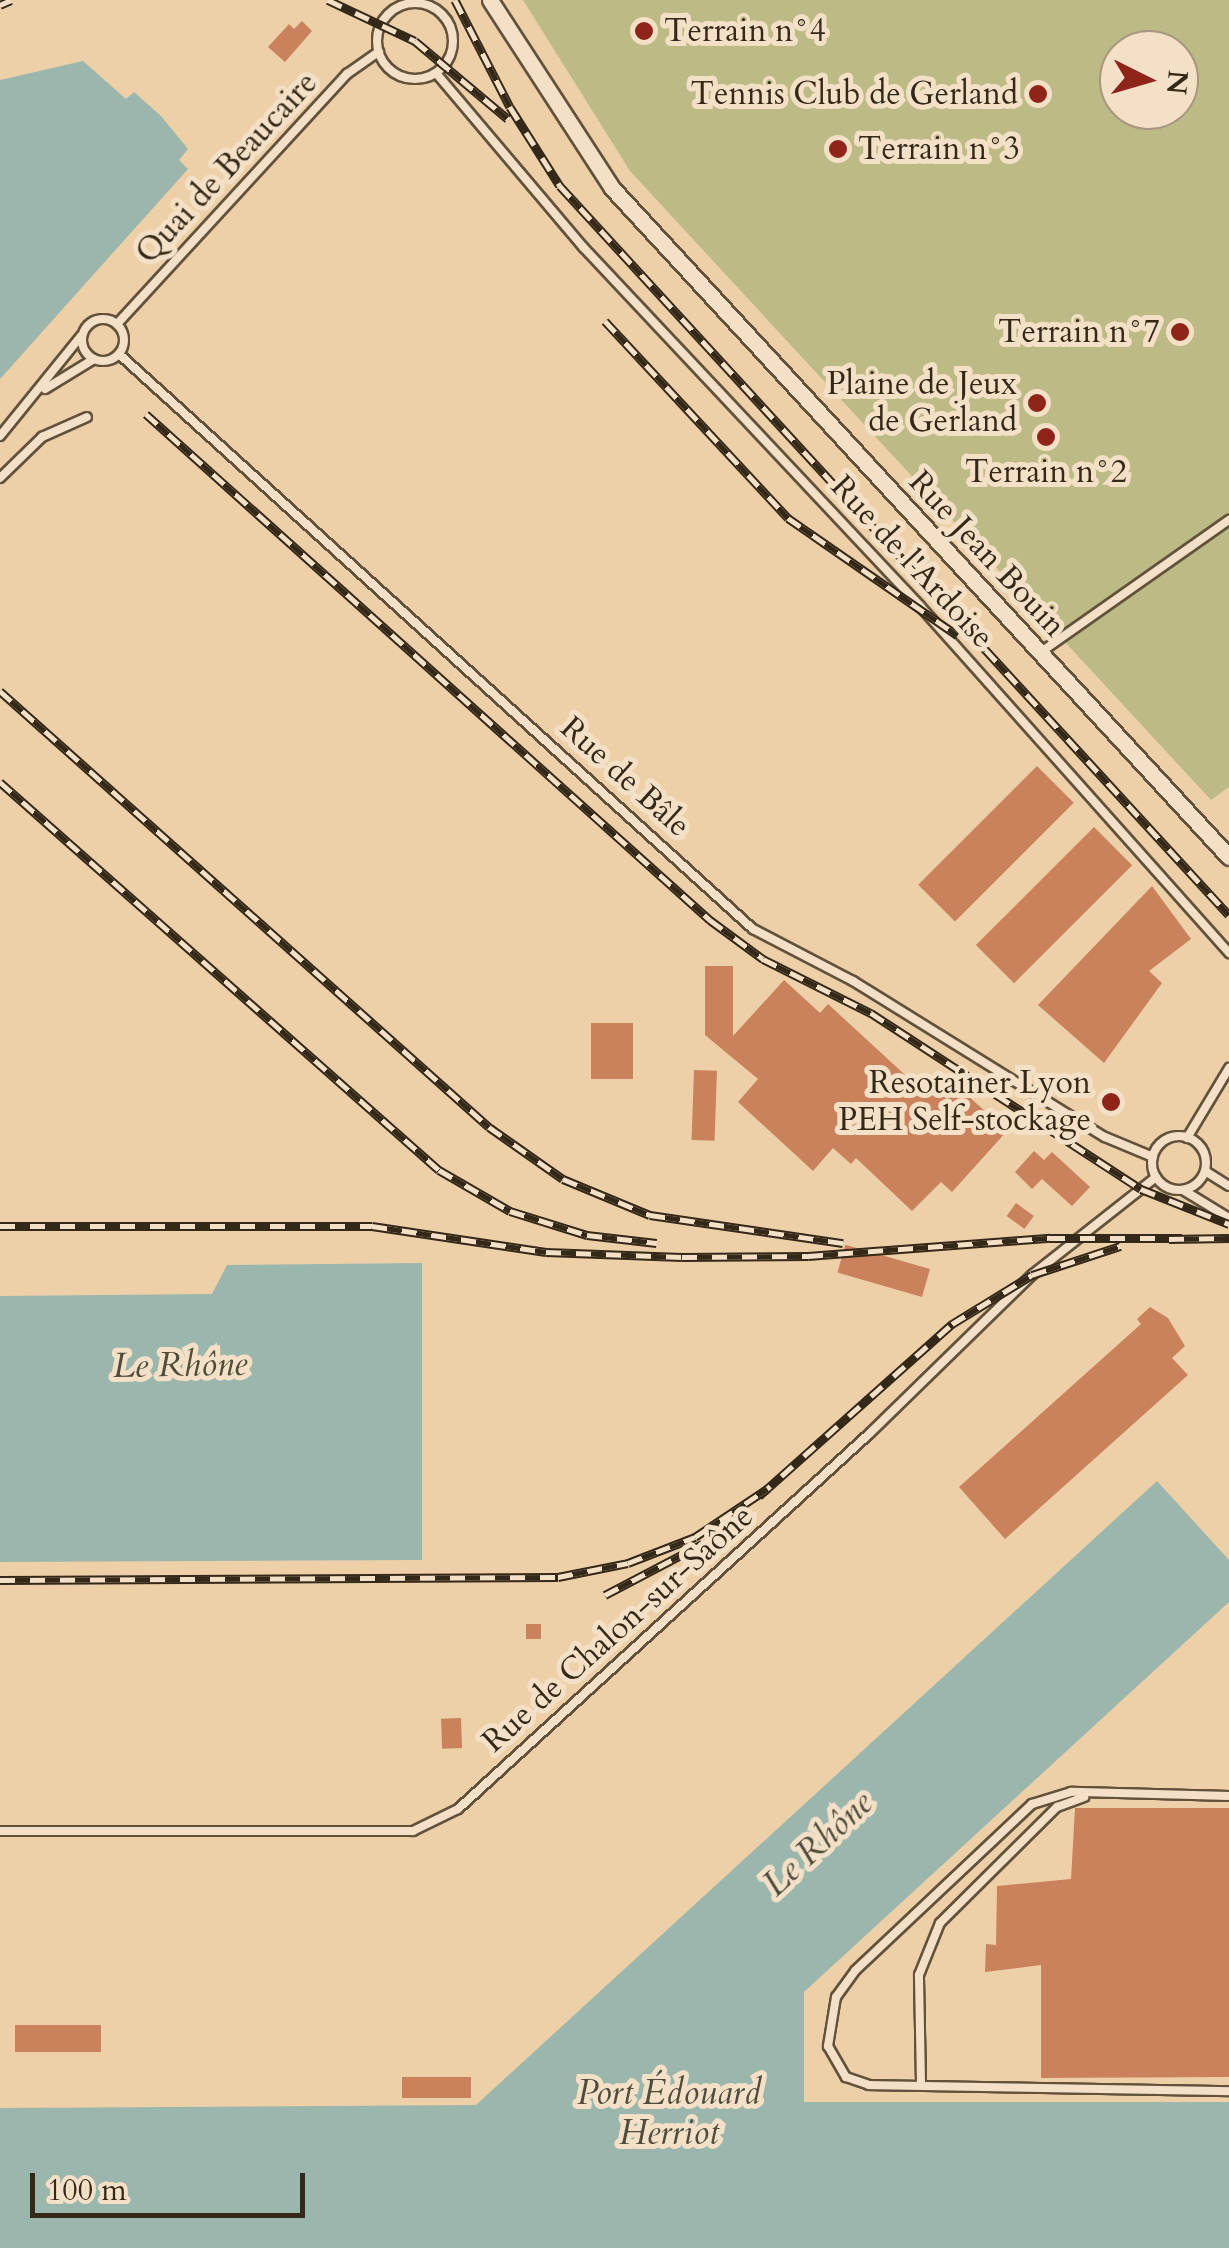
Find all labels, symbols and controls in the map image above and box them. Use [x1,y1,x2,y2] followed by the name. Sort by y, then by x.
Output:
[664,12,826,50] place label: Terrain n°4
[633,20,655,42] marker: Terrain n°4
[1099,30,1199,130] north arrow
[128,64,326,272] street label: Quai de Beaucaire
[1157,69,1197,96] text: N
[691,75,1018,113] place label: Tennis Club de Gerland
[1027,83,1049,105] marker: Tennis Club de Gerland
[858,130,1020,168] place label: Terrain n°3
[827,138,849,160] marker: Terrain n°3
[998,313,1160,351] place label: Terrain n°7
[1169,321,1191,343] marker: Terrain n°7
[827,366,1017,441] place label: Plaine de Jeux de Gerland
[1026,392,1048,414] marker: Plaine de Jeux de Gerland
[1035,426,1057,448] marker: Terrain n°2
[965,453,1127,491] place label: Terrain n°2
[900,463,1074,645] street label: Rue Jean Bouin
[822,468,1002,656] street label: Rue de l'Ardoise
[552,709,698,845] street label: Rue de Bâle
[838,1065,1091,1140] place label: Resotainer Lyon PEH Self-stockage
[1100,1091,1122,1113] marker: Resotainer Lyon PEH Self-stockage
[112,1343,248,1387] water label: Le Rhône
[475,1497,761,1761] street label: Rue de Chalon-sur-Saône
[754,1783,882,1905] water label: Le Rhône
[577,2072,761,2154] water label: Port Édouard Herriot
[35,2153,310,2215] scale bar
[47,2170,127,2211] text: 100 m

